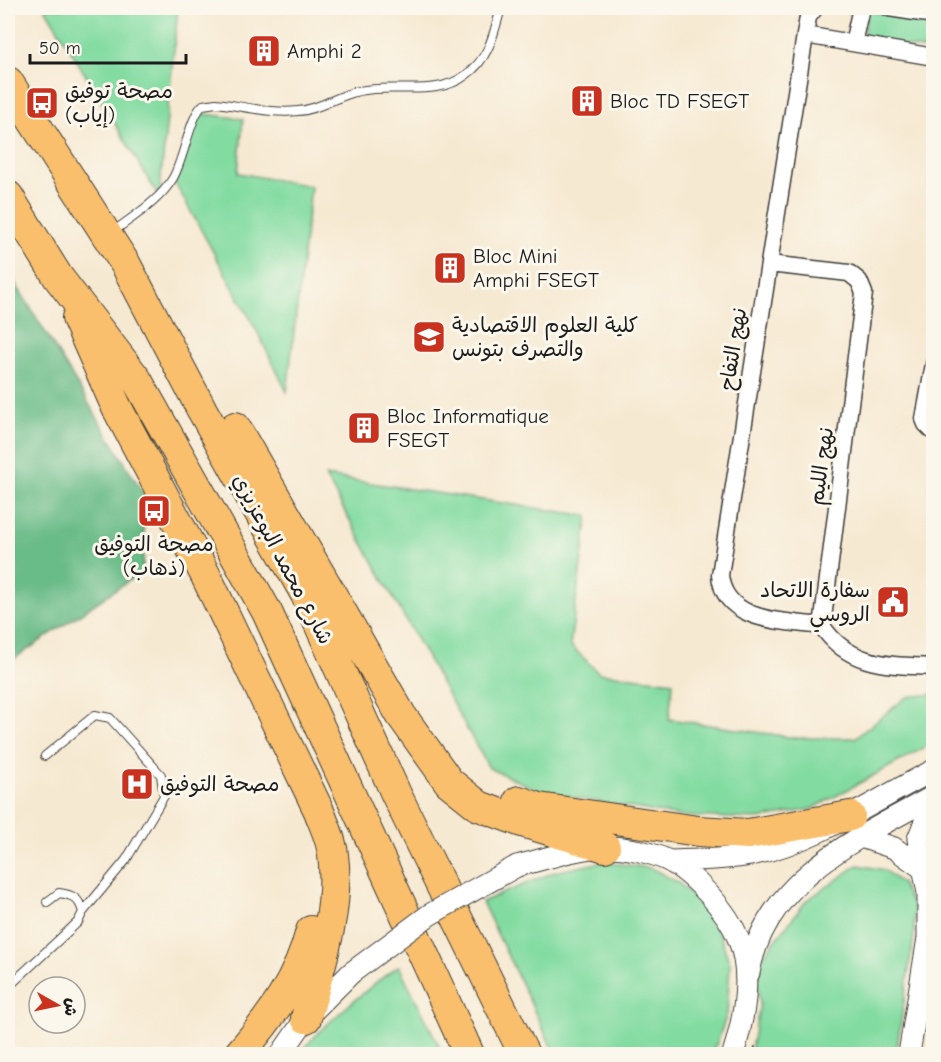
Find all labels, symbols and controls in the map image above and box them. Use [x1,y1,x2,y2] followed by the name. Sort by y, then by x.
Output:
[30,27,186,65] scale bar
[246,33,282,69] building icon: Amphi 2
[39,38,81,59] text: 50 m
[287,39,362,63] place label: Amphi 2
[65,79,173,128] place label: مصحة توفيق (إياب)
[569,83,605,119] building icon: Bloc TD FSEGT
[24,85,60,121] bus stop icon: مصحة توفيق (إياب)
[610,89,749,113] place label: Bloc TD FSEGT
[473,244,599,292] place label: Bloc Mini Amphi FSEGT
[432,250,468,286] building icon: Bloc Mini Amphi FSEGT
[715,306,753,392] street label: نهج التفاح
[452,313,638,362] place label: كلية العلوم الاقتصادية والتصرف بتونس
[411,319,447,355] school or university icon: كلية العلوم الاقتصادية والتصرف بتونس
[387,404,549,452] place label: Bloc Informatique FSEGT
[346,410,382,446] building icon: Bloc Informatique FSEGT
[804,426,842,507] street label: نهج الليم
[225,470,338,650] street label: شارع محمد البوعزيزي
[136,493,172,529] bus stop icon: مصحة التوفيق (ذهاب)
[94,532,214,581] place label: مصحة التوفيق (ذهاب)
[760,578,870,633] place label: سفارة الاتحاد الروسي
[875,584,911,620] public building icon: سفارة الاتحاد الروسي
[119,766,155,802] hospital icon: مصحة التوفيق
[160,772,280,797] place label: مصحة التوفيق
[27,975,87,1035] north arrow
[61,997,81,1017] text: ش

